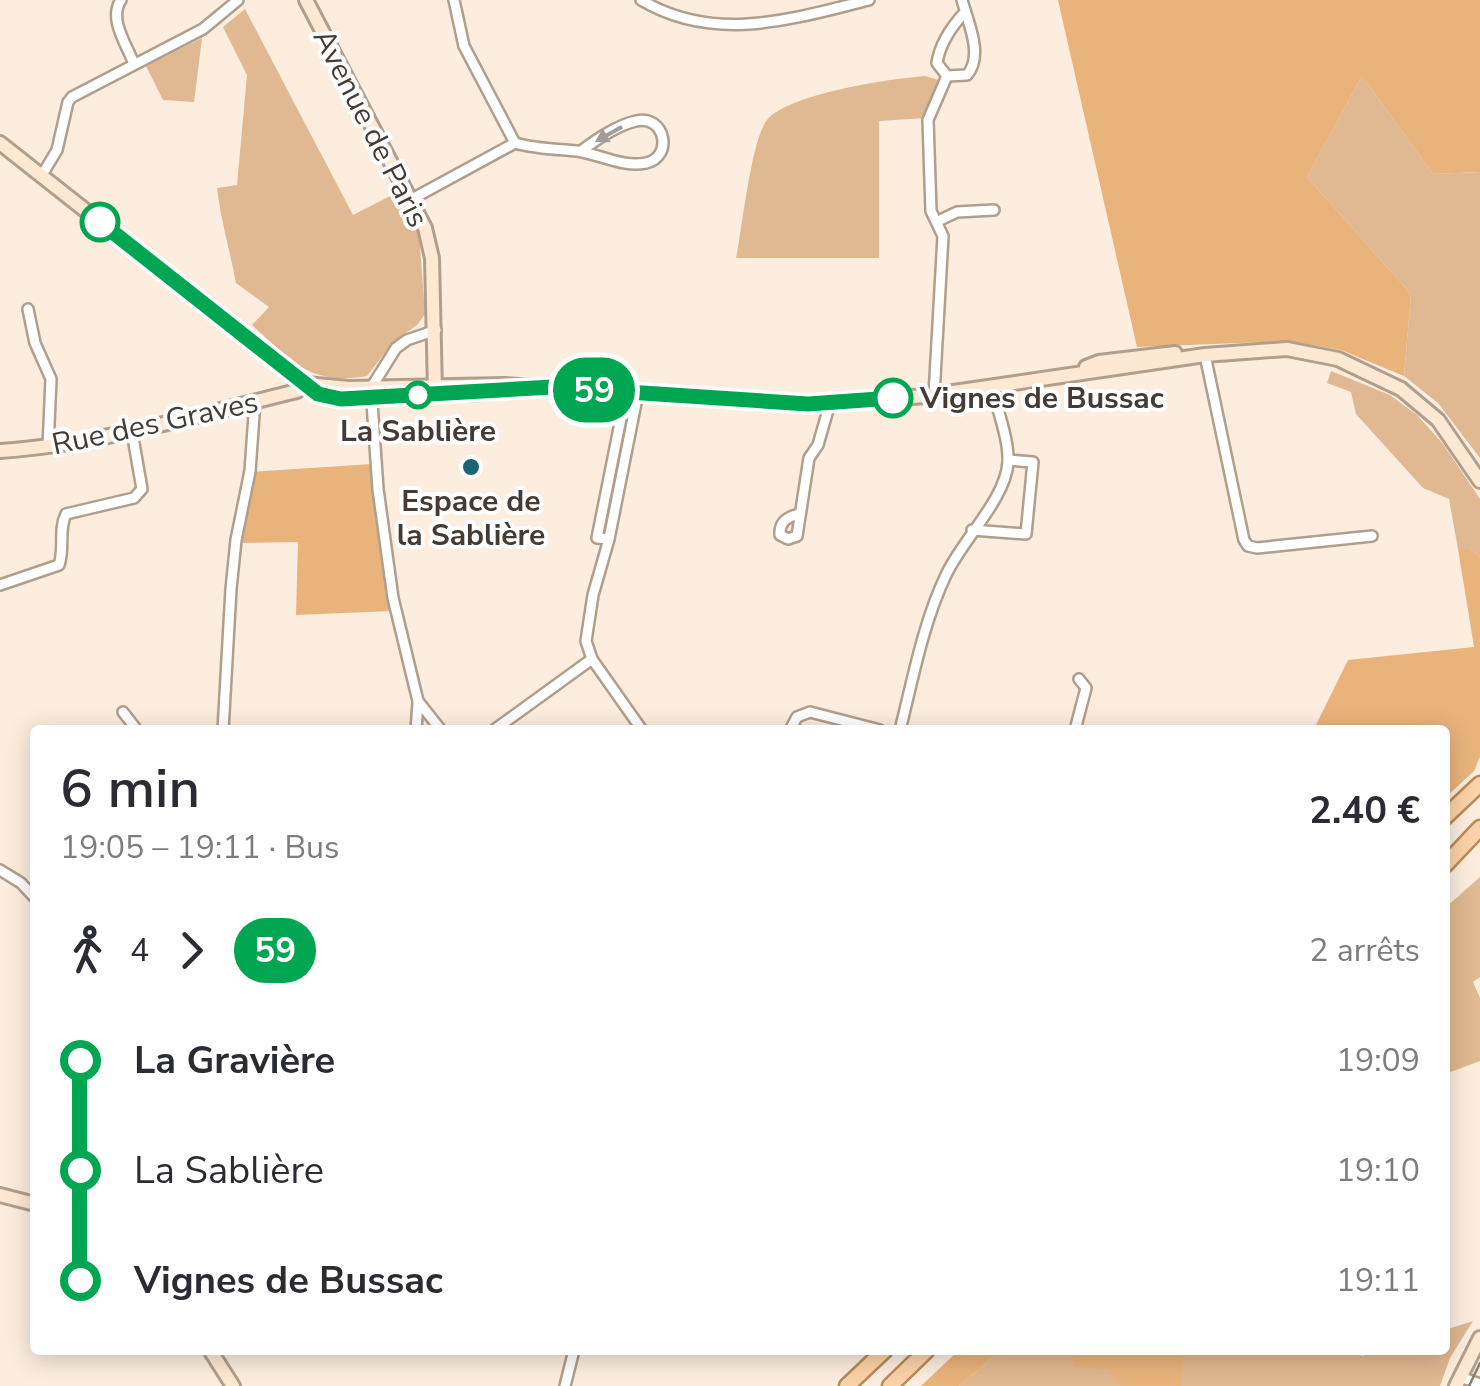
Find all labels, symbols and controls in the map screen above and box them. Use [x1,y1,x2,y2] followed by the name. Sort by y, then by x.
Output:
[303,22,438,234] street label: Avenue de Paris
[595,125,624,142] one-way arrow
[81,203,119,241] unlabelled marker
[549,358,639,422] line badge: 59
[573,367,615,414] text: 59
[919,378,1164,419] place label: Vignes de Bussac
[874,379,912,417] marker: Vignes de Bussac
[48,382,262,465] street label: Rue des Graves
[405,382,431,408] marker: La Sablière
[340,411,496,452] place label: La Sablière
[460,456,482,478] marker: Espace de la Sablière
[397,481,545,556] place label: Espace de la Sablière
[60,751,200,826] text: 6 min
[1309,785,1420,836] text: 2.40 €
[60,826,339,869] text: 19:05 – 19:11 · Bus
[60,923,115,978] icon: walk
[164,923,219,978] icon: forward
[254,927,296,974] text: 59
[130,929,149,972] text: 4
[1309,929,1420,972] text: 2 arrêts
[134,1035,335,1086] text: La Gravière
[1336,1039,1420,1082] text: 19:09
[134,1145,324,1196] text: La Sablière
[1336,1149,1420,1192] text: 19:10
[134,1255,443,1306] text: Vignes de Bussac
[1336,1259,1420,1302] text: 19:11

